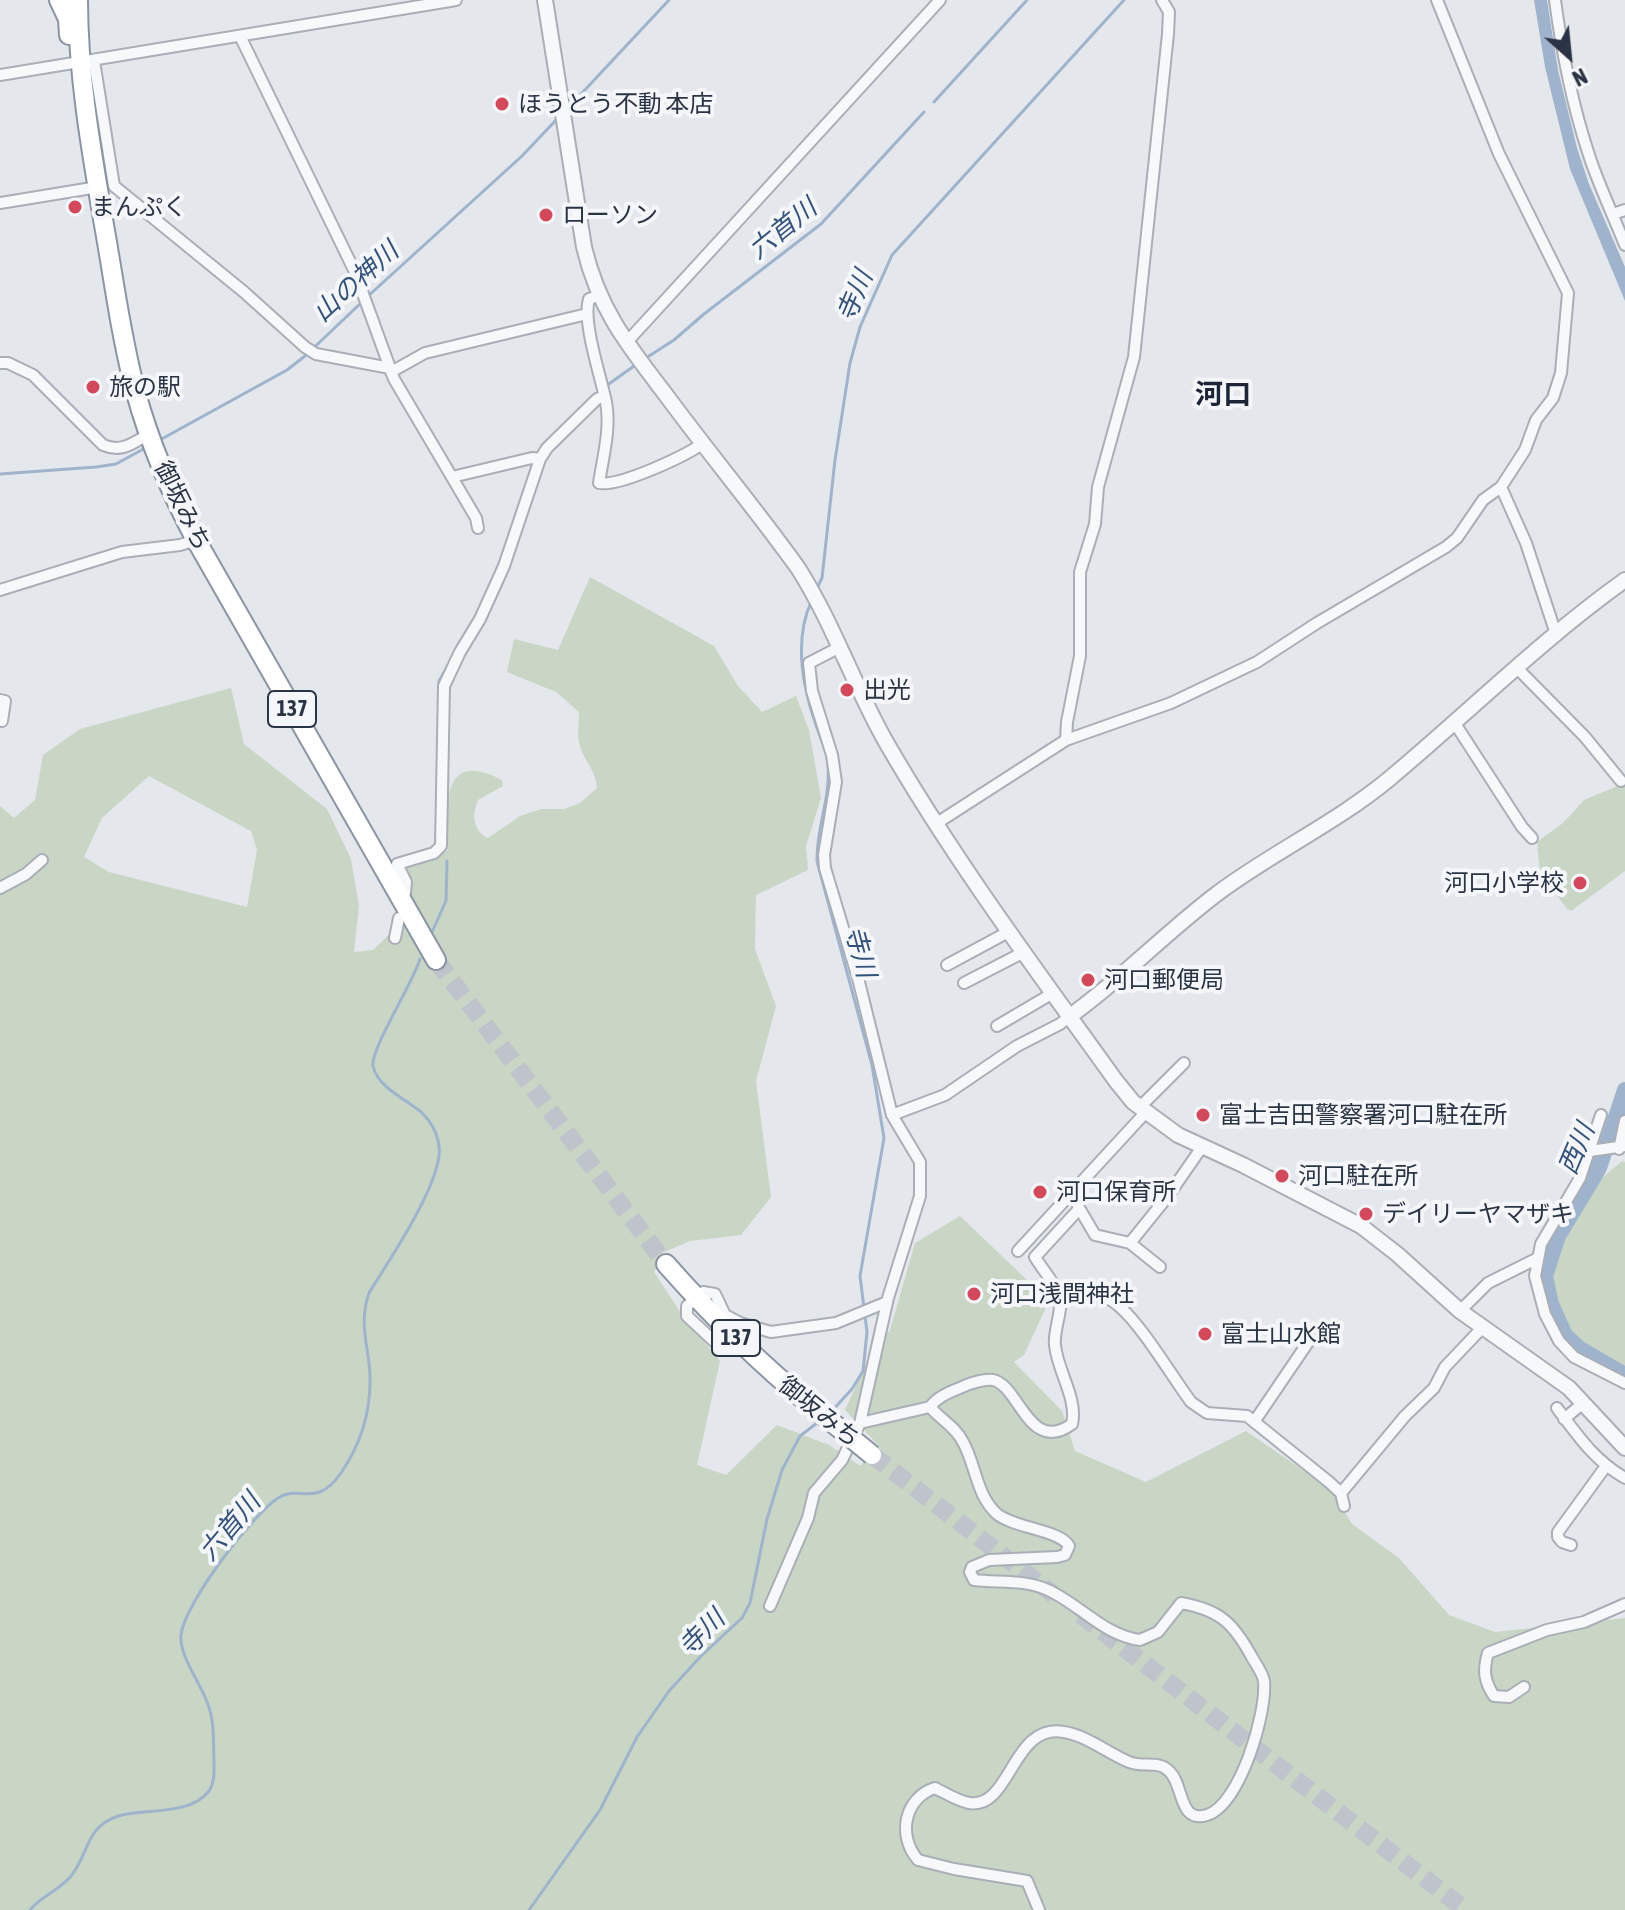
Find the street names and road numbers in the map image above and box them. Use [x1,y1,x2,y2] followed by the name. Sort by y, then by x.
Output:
[148,457,216,555] street label: 御坂みち
[268,691,316,727] road number: 137
[712,1320,760,1356] road number: 137
[773,1371,865,1453] street label: 御坂みち

